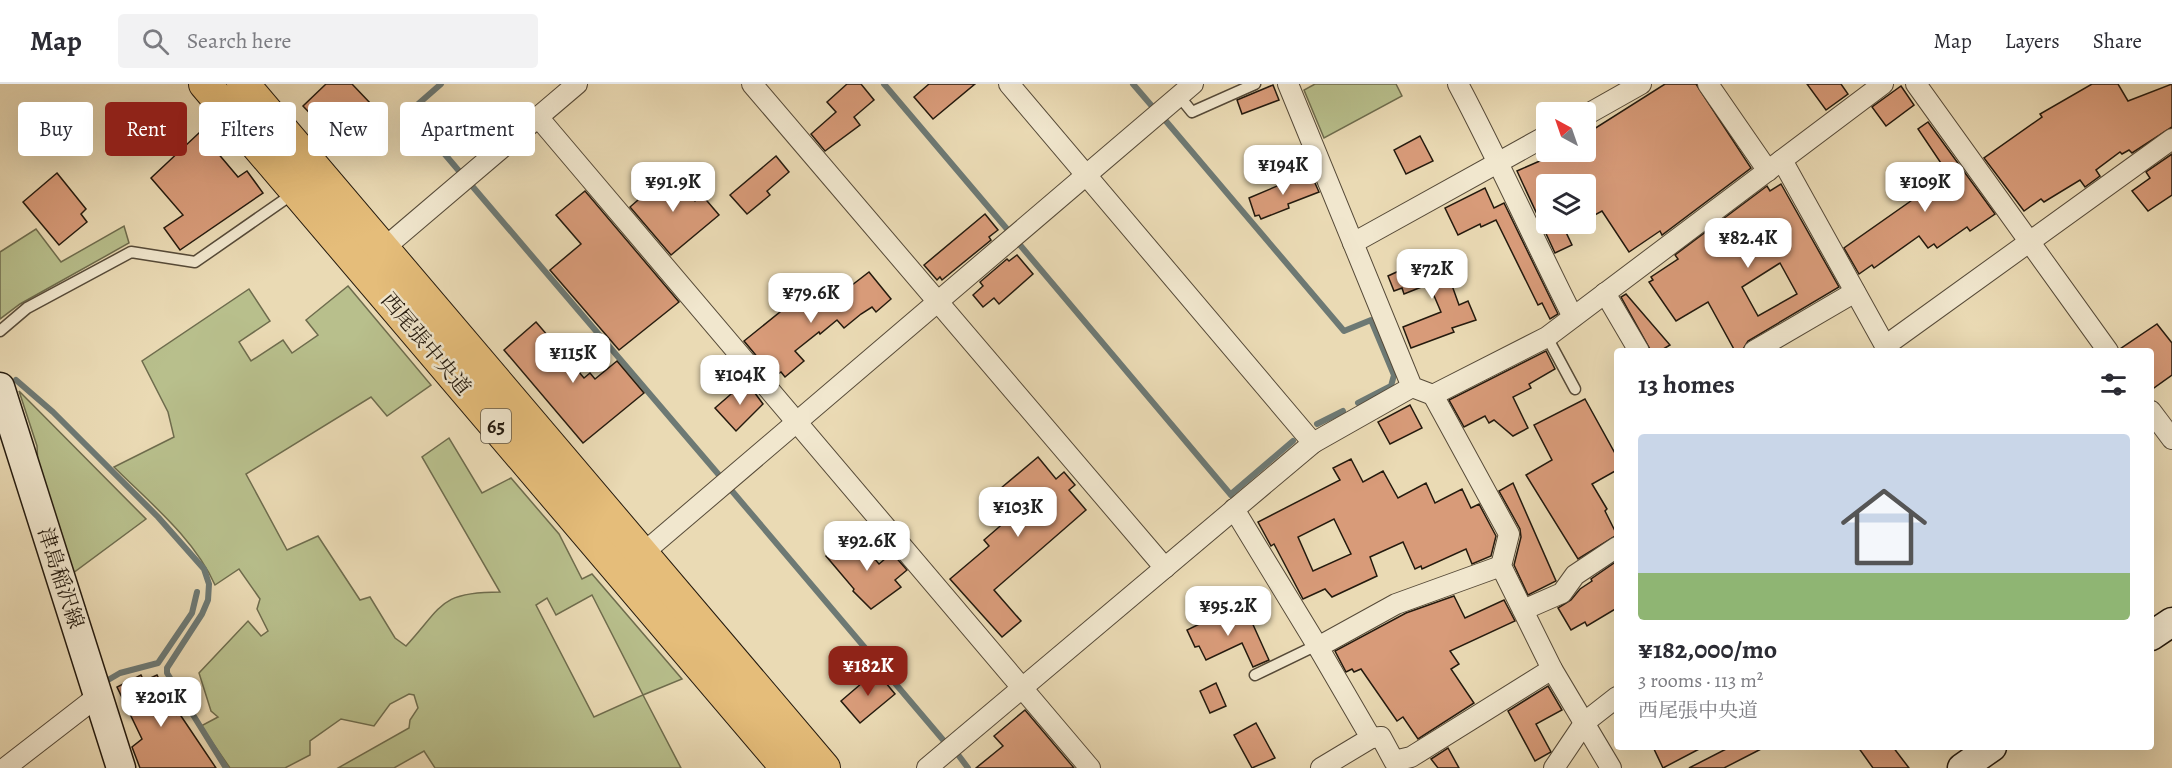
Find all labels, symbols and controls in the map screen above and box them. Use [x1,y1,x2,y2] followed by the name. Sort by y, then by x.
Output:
[118,14,538,68] search box
[30,22,82,60] text: Map
[139,25,172,58] icon: search
[187,26,291,56] text: Search here
[1933,27,1972,55] text: Map
[2005,27,2060,55] text: Layers
[2093,27,2142,55] text: Share
[18,102,93,156] chip: Buy
[105,102,187,156] chip: Rent
[199,102,296,156] chip: Filters
[308,102,388,156] chip: New
[400,102,535,156] chip: Apartment
[1536,102,1596,162] north arrow
[1536,102,1596,234] map controls
[1241,145,1325,196] pin: ¥194K
[1258,151,1308,178] text: ¥194K
[624,162,722,213] pin: ¥91.9K
[1883,162,1967,213] pin: ¥109K
[645,168,701,195] text: ¥91.9K
[1899,168,1951,195] text: ¥109K
[1536,174,1596,234] button: layers
[1699,218,1797,269] pin: ¥82.4K
[1719,224,1777,251] text: ¥82.4K
[1396,249,1468,300] pin: ¥72K
[1411,255,1453,282] text: ¥72K
[762,273,860,324] pin: ¥79.6K
[782,279,840,306] text: ¥79.6K
[375,287,477,401] street label: 西尾張中央道
[531,333,615,384] pin: ¥115K
[549,339,597,366] text: ¥115K
[698,355,782,406] pin: ¥104K
[714,361,766,388] text: ¥104K
[1638,367,1735,402] text: 13 homes
[2097,368,2130,401] icon: filters
[481,409,511,443] road number: 65
[1830,473,1938,581] icon: home
[976,487,1060,538] pin: ¥103K
[993,493,1043,520] text: ¥103K
[818,521,916,572] pin: ¥92.6K
[31,524,91,632] street label: 津島稲沢線
[838,527,896,554] text: ¥92.6K
[1179,586,1277,637] pin: ¥95.2K
[1199,592,1257,619] text: ¥95.2K
[1638,632,1777,667] text: ¥182,000/mo
[826,646,910,697] pin: ¥182K
[842,652,894,679] text: ¥182K
[1638,667,1763,694] text: 3 rooms · 113 m²
[119,677,203,728] pin: ¥201K
[135,683,187,710] text: ¥201K
[1638,697,1758,724] text: 西尾張中央道

